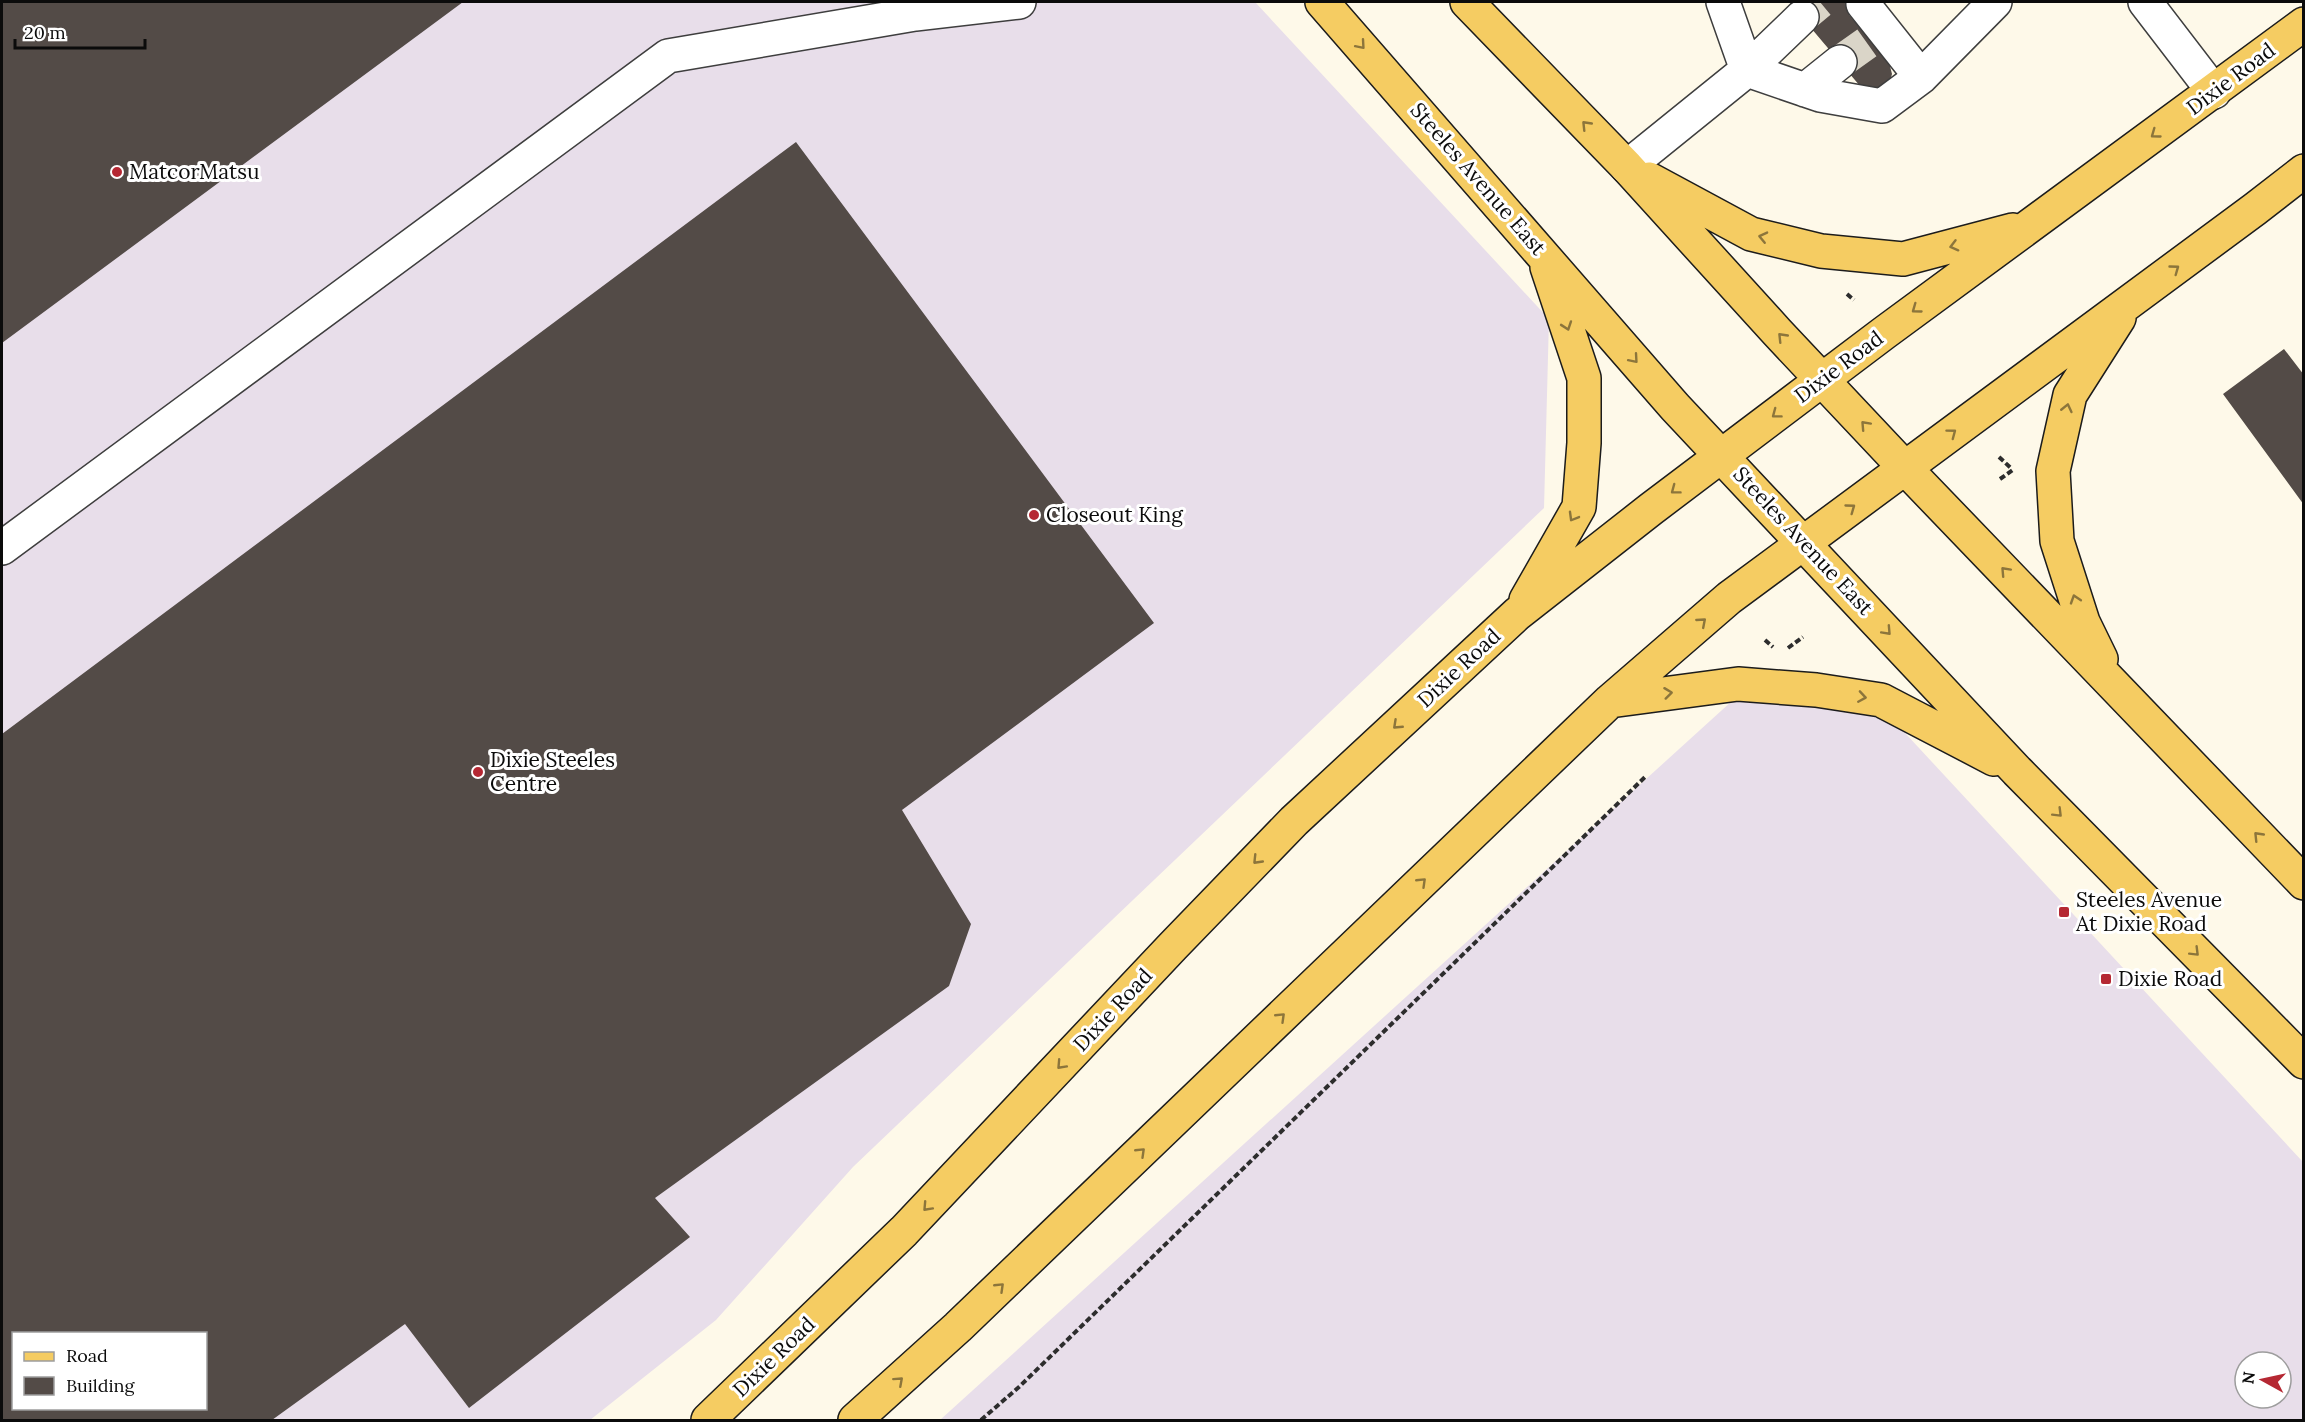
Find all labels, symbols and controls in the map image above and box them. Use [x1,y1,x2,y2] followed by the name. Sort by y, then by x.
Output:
[15,12,146,50] scale bar
[24,21,66,44] text: 20 m
[2181,36,2280,121] street label: Dixie Road
[1354,39,1365,49] one-way arrow
[1405,97,1553,261] street label: Steeles Avenue East
[1582,122,1593,132] one-way arrow
[2151,127,2162,138] one-way arrow
[129,158,259,185] place label: MatcorMatsu
[110,165,124,179] marker: MatcorMatsu
[1759,231,1769,244] one-way arrow
[1950,238,1960,251] one-way arrow
[2169,265,2180,276] one-way arrow
[1912,302,1923,313] one-way arrow
[1559,320,1572,331] one-way arrow
[1789,324,1888,409] street label: Dixie Road
[1778,334,1789,344] one-way arrow
[1627,352,1638,363] one-way arrow
[2060,404,2073,414] one-way arrow
[1772,407,1783,418] one-way arrow
[1862,421,1873,432] one-way arrow
[1946,429,1957,440] one-way arrow
[1728,461,1880,621] street label: Steeles Avenue East
[1671,483,1682,494] one-way arrow
[1046,501,1183,528] place label: Closeout King
[1844,504,1855,515] one-way arrow
[1027,508,1041,522] marker: Closeout King
[1569,511,1581,521] one-way arrow
[2001,567,2012,578] one-way arrow
[2070,594,2083,605] one-way arrow
[1695,618,1706,629] one-way arrow
[1411,622,1506,713] street label: Dixie Road
[1880,625,1891,635] one-way arrow
[1663,687,1672,699] one-way arrow
[1857,691,1866,703] one-way arrow
[1394,718,1405,729] one-way arrow
[490,746,615,797] place label: Dixie Steeles Centre
[471,765,485,779] marker: Dixie Steeles Centre
[2050,805,2061,816] one-way arrow
[2254,832,2265,843] one-way arrow
[1253,853,1264,864] one-way arrow
[1415,878,1425,889] one-way arrow
[2075,886,2222,937] place label: Steeles Avenue At Dixie Road
[2057,905,2071,919] marker: Steeles Avenue At Dixie Road
[2187,944,2198,955] one-way arrow
[1067,962,1158,1057] street label: Dixie Road
[2118,965,2222,992] place label: Dixie Road
[2099,972,2113,986] marker: Dixie Road
[1275,1013,1285,1024] one-way arrow
[1057,1058,1068,1068] one-way arrow
[1134,1148,1144,1159] one-way arrow
[923,1200,934,1210] one-way arrow
[993,1283,1003,1294] one-way arrow
[727,1311,821,1403] street label: Dixie Road
[12,1332,207,1410] legend
[66,1344,108,1367] text: Road
[2233,1350,2293,1410] north arrow
[2237,1370,2259,1385] text: N
[66,1374,136,1397] text: Building
[892,1377,902,1388] one-way arrow

